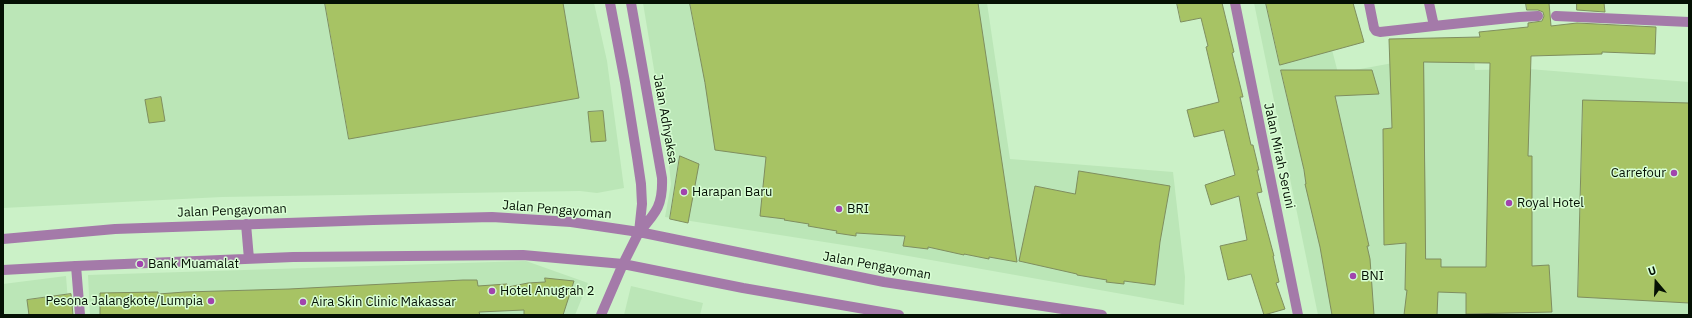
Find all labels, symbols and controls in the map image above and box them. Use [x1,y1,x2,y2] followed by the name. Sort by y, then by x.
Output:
[649,73,681,165] street label: Jalan Adhyaksa
[1260,102,1298,210] street label: Jalan Mirah Seruni
[1611,165,1666,181] place label: Carrefour
[1669,168,1679,178] marker: Carrefour
[692,184,772,200] place label: Harapan Baru
[679,187,689,197] marker: Harapan Baru
[1517,195,1584,211] place label: Royal Hotel
[502,197,612,223] street label: Jalan Pengayoman
[1504,198,1514,208] marker: Royal Hotel
[177,201,287,221] street label: Jalan Pengayoman
[847,201,869,217] place label: BRI
[834,204,844,214] marker: BRI
[822,249,932,283] street label: Jalan Pengayoman
[148,256,239,272] place label: Bank Muamalat
[135,259,145,269] marker: Bank Muamalat
[1636,262,1676,302] north arrow
[1646,263,1658,279] text: U
[1361,268,1384,284] place label: BNI
[1348,271,1358,281] marker: BNI
[500,283,595,299] place label: Hotel Anugrah 2
[487,286,497,296] marker: Hotel Anugrah 2
[46,293,203,309] place label: Pesona Jalangkote/Lumpia
[311,294,456,310] place label: Aira Skin Clinic Makassar
[206,296,216,306] marker: Pesona Jalangkote/Lumpia
[298,297,308,307] marker: Aira Skin Clinic Makassar

